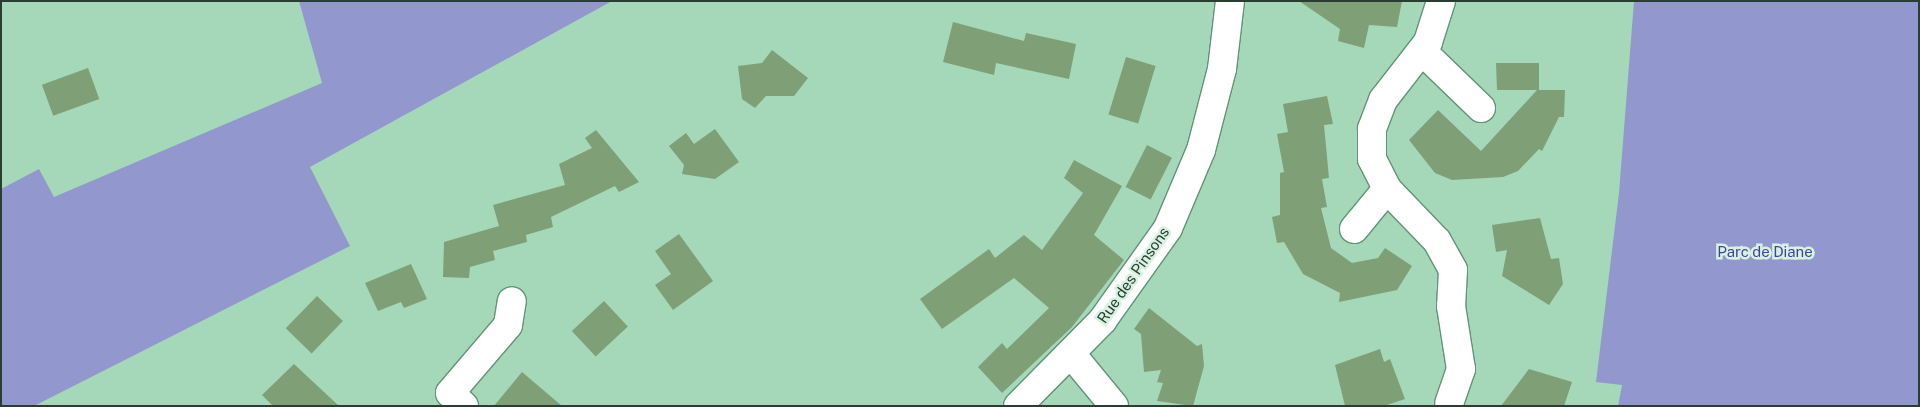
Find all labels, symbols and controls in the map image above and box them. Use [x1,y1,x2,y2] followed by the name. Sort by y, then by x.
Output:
[1093,223,1173,327] street label: Rue des Pinsons
[1717,243,1813,261] park label: Parc de Diane

